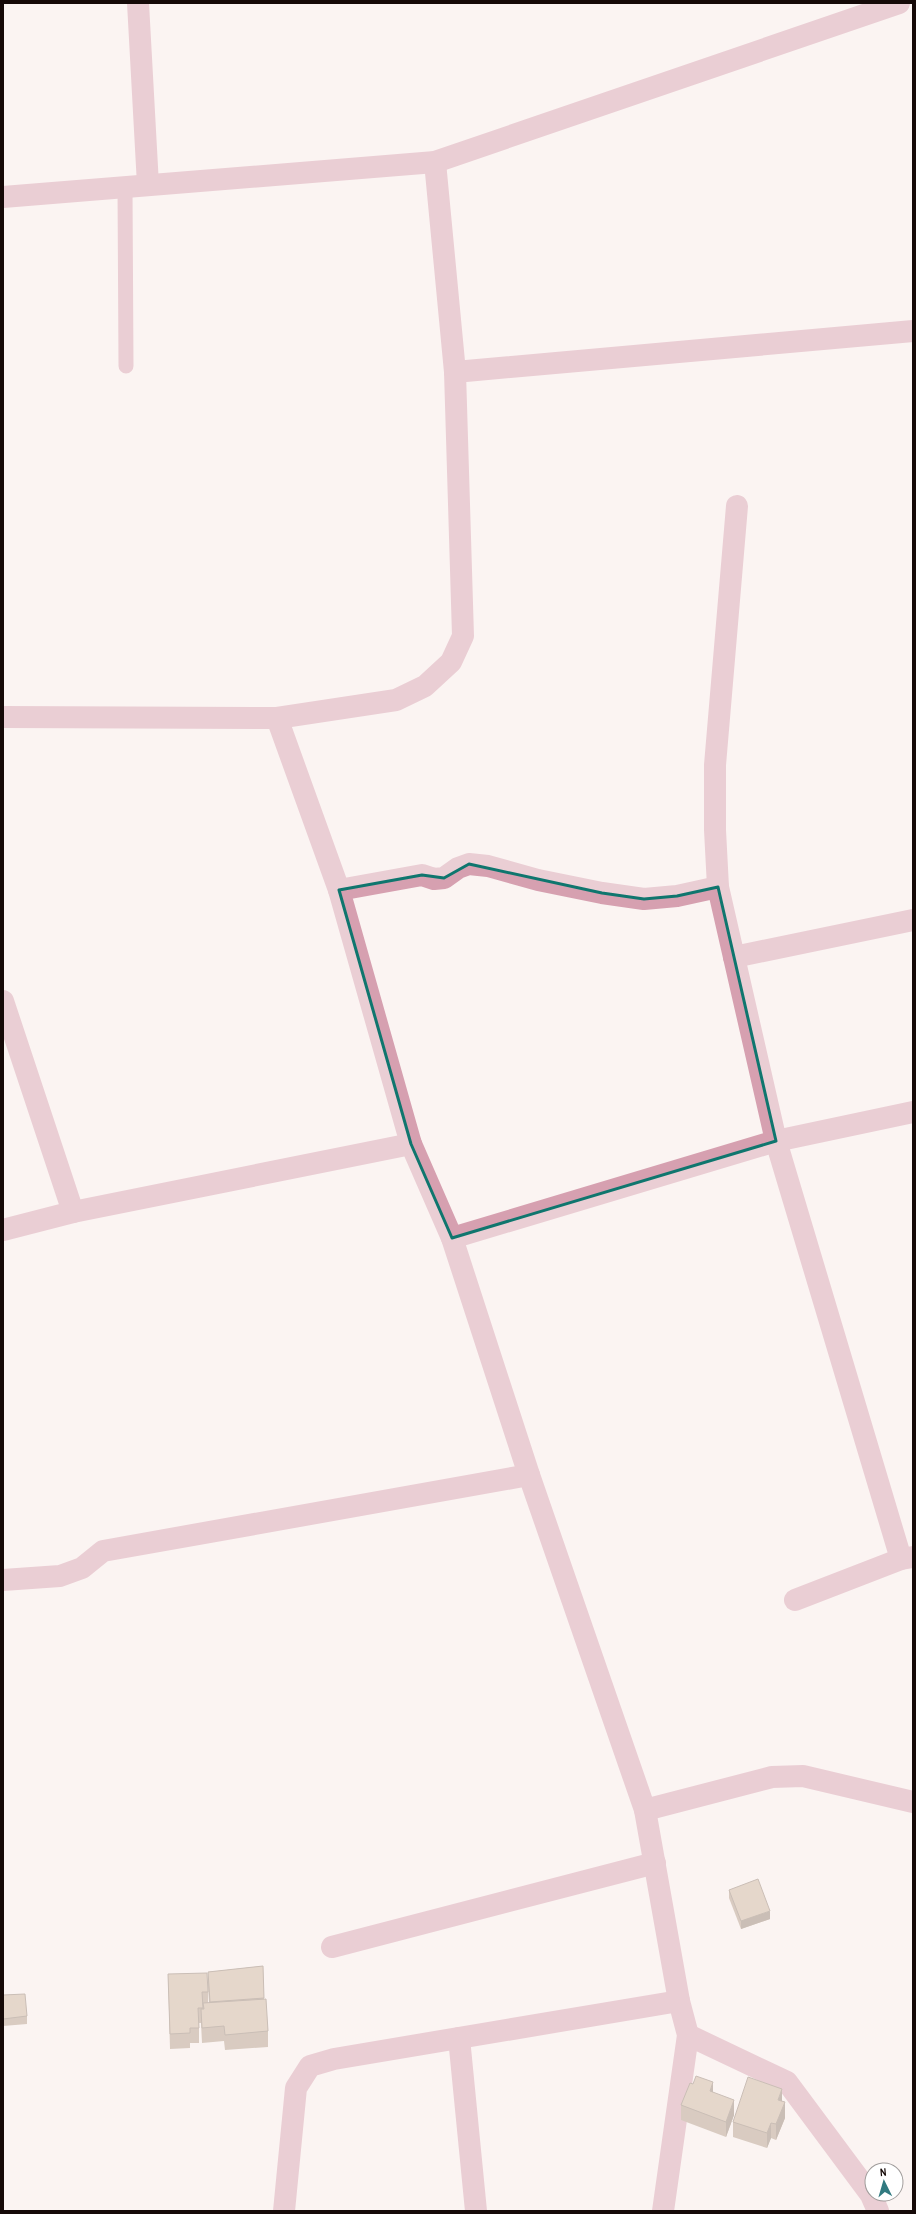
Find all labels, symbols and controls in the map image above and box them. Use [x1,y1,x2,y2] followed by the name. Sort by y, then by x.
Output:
[864,2162,904,2202] north arrow
[879,2165,887,2179] text: N

